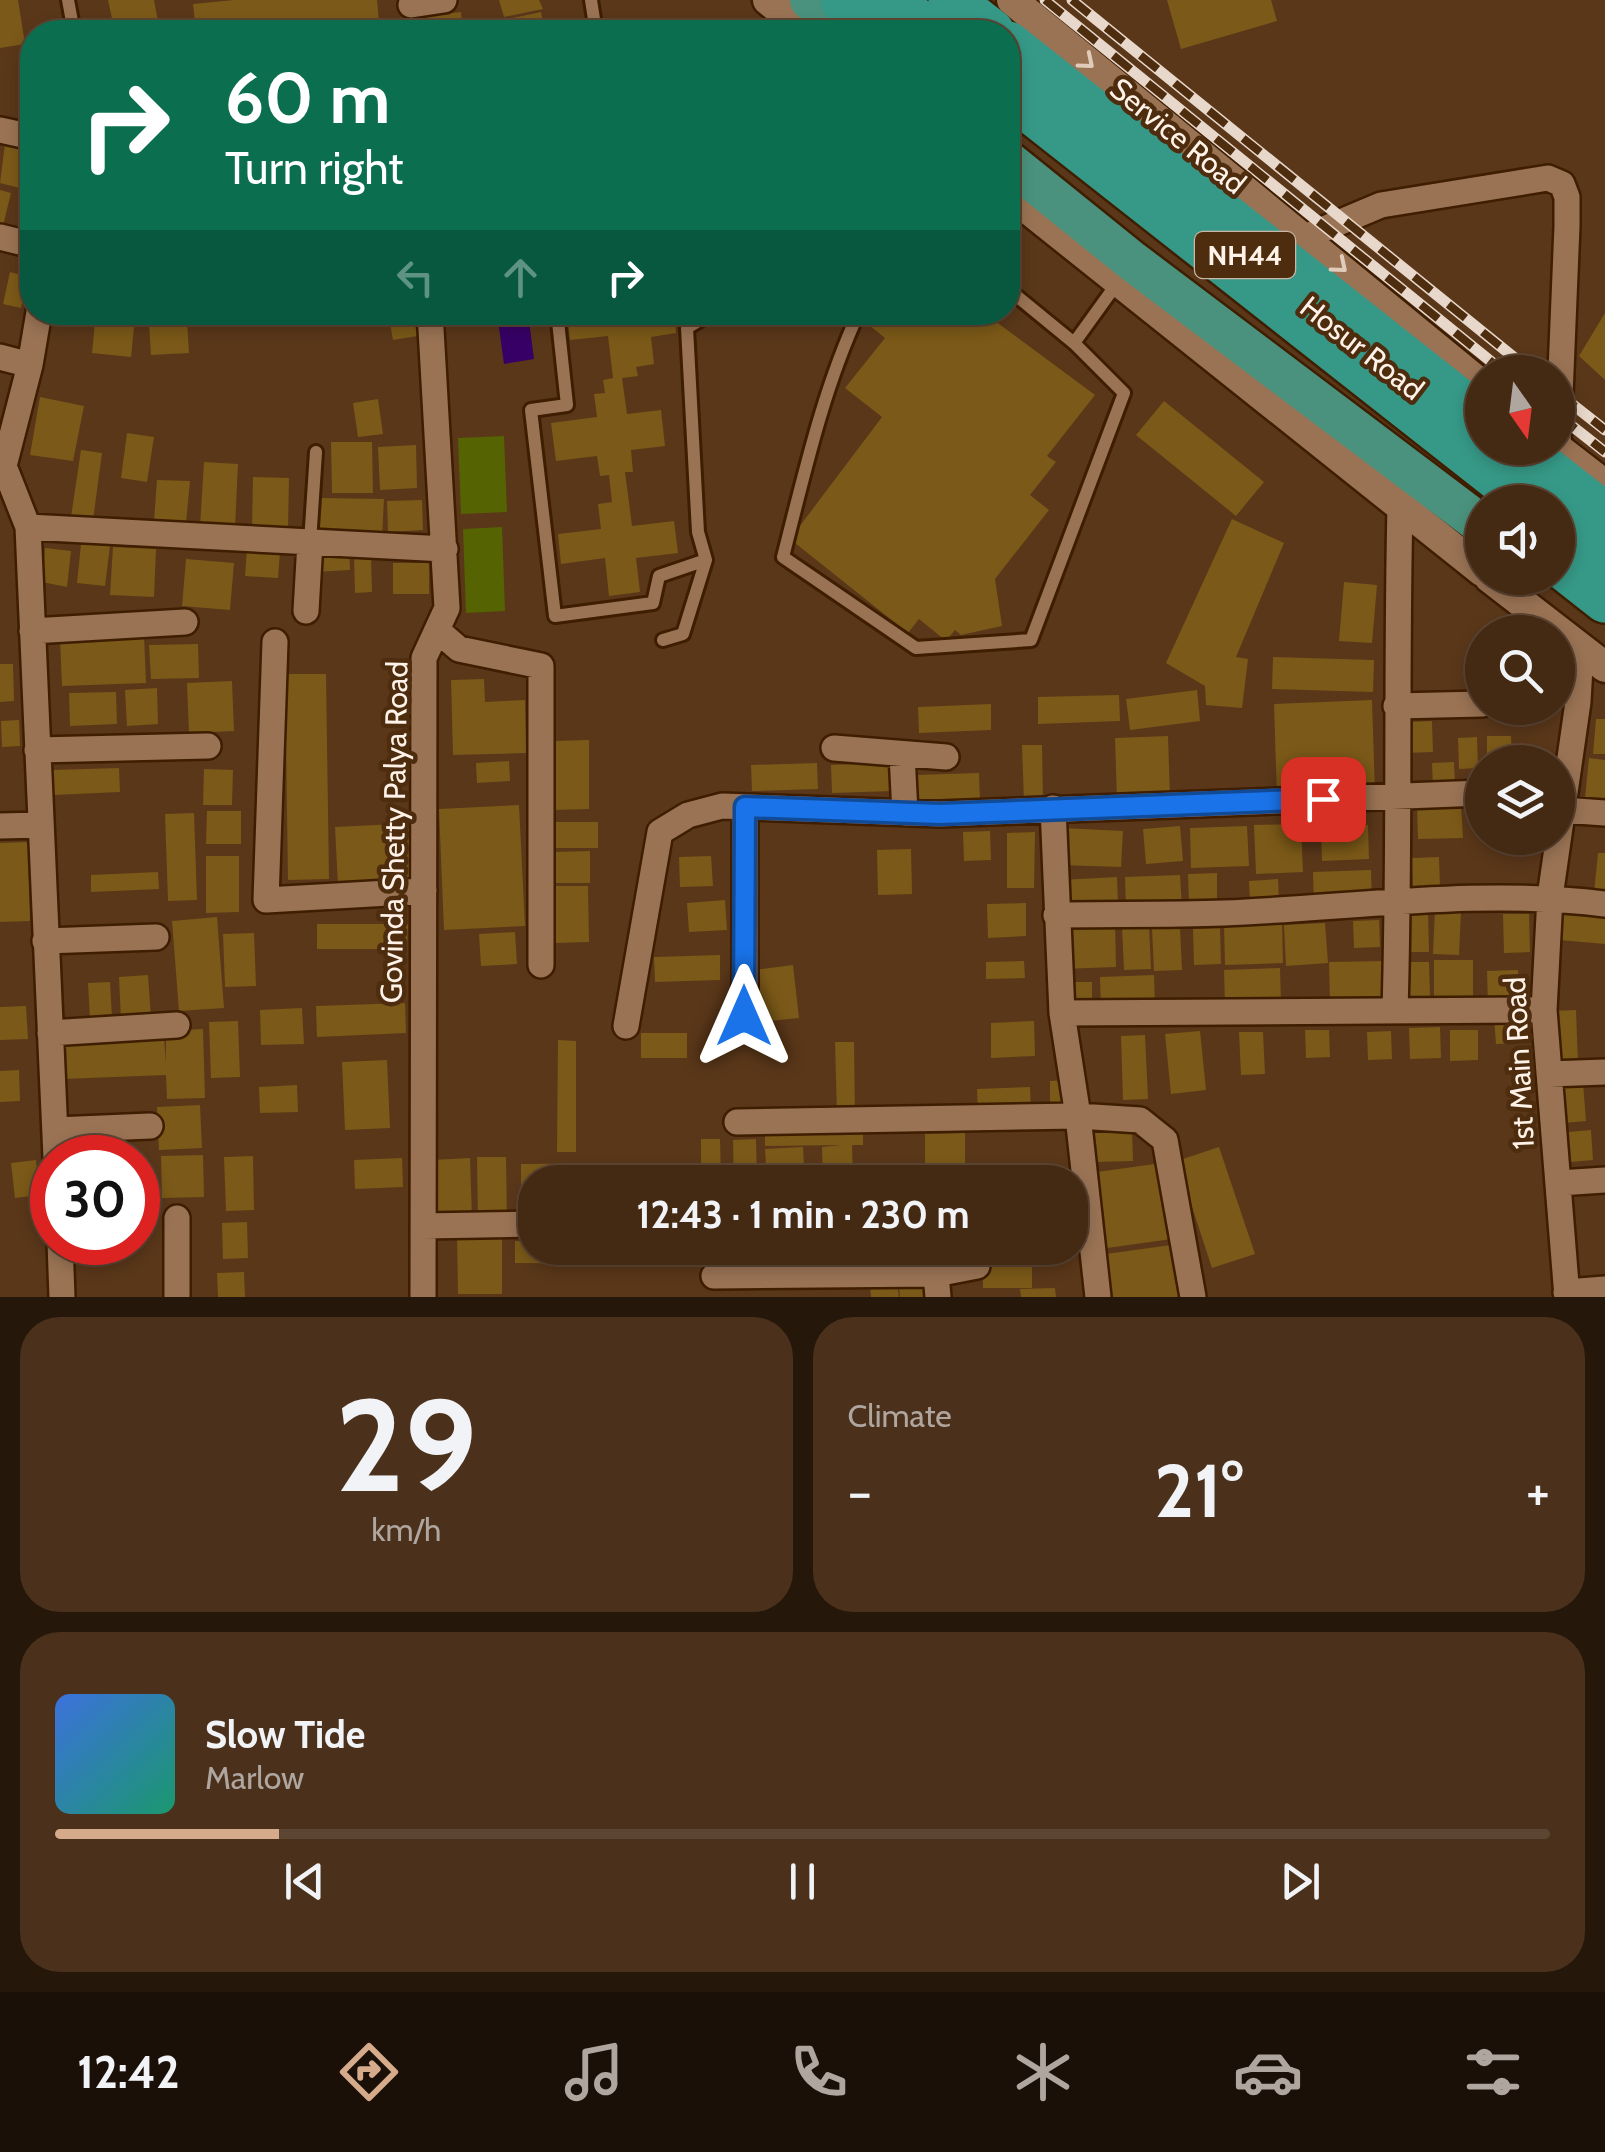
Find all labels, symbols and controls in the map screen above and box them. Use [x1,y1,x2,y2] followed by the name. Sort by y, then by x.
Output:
[1076,51,1094,69] one-way arrow
[225,55,390,141] text: 60 m
[60,60,190,190] icon: right
[1103,70,1253,202] street label: Service Road
[225,141,404,195] text: Turn right
[1195,232,1295,278] road number: NH44
[388,250,443,305] icon: left
[493,250,548,305] icon: ahead
[598,250,653,305] icon: right
[1329,254,1347,272] one-way arrow
[1293,288,1431,408] street label: Hosur Road
[1465,355,1575,465] north arrow
[1465,355,1575,855] map controls
[1465,485,1575,595] button: sound
[1465,615,1575,725] button: search
[373,661,415,1003] street label: Govinda Shetty Palya Road
[1465,745,1575,855] button: layers
[1281,757,1366,842] pin
[1296,772,1351,827] icon: arrive
[692,964,796,1068] position arrow
[1496,976,1542,1150] street label: 1st Main Road
[30,1135,160,1265] speed limit sign: 30
[636,1191,970,1238] text: 12:43 · 1 min · 230 m
[335,1366,477,1524] text: 29
[848,1396,952,1435] text: Climate
[1154,1445,1243,1536] text: 21°
[848,1458,872,1525] text: −
[1526,1458,1550,1525] text: +
[371,1510,441,1549] text: km/h
[205,1711,365,1758] text: Slow Tide
[205,1758,304,1797] text: Marlow
[277,1854,332,1909] icon: previous
[775,1854,830,1909] icon: pause
[1273,1854,1328,1909] icon: next
[334,2037,404,2107] icon: directions
[559,2037,629,2107] icon: music
[784,2037,854,2107] icon: phone
[1008,2037,1078,2107] icon: climate
[1233,2037,1303,2107] icon: car
[1458,2037,1528,2107] icon: filters
[77,2045,180,2099] text: 12:42

